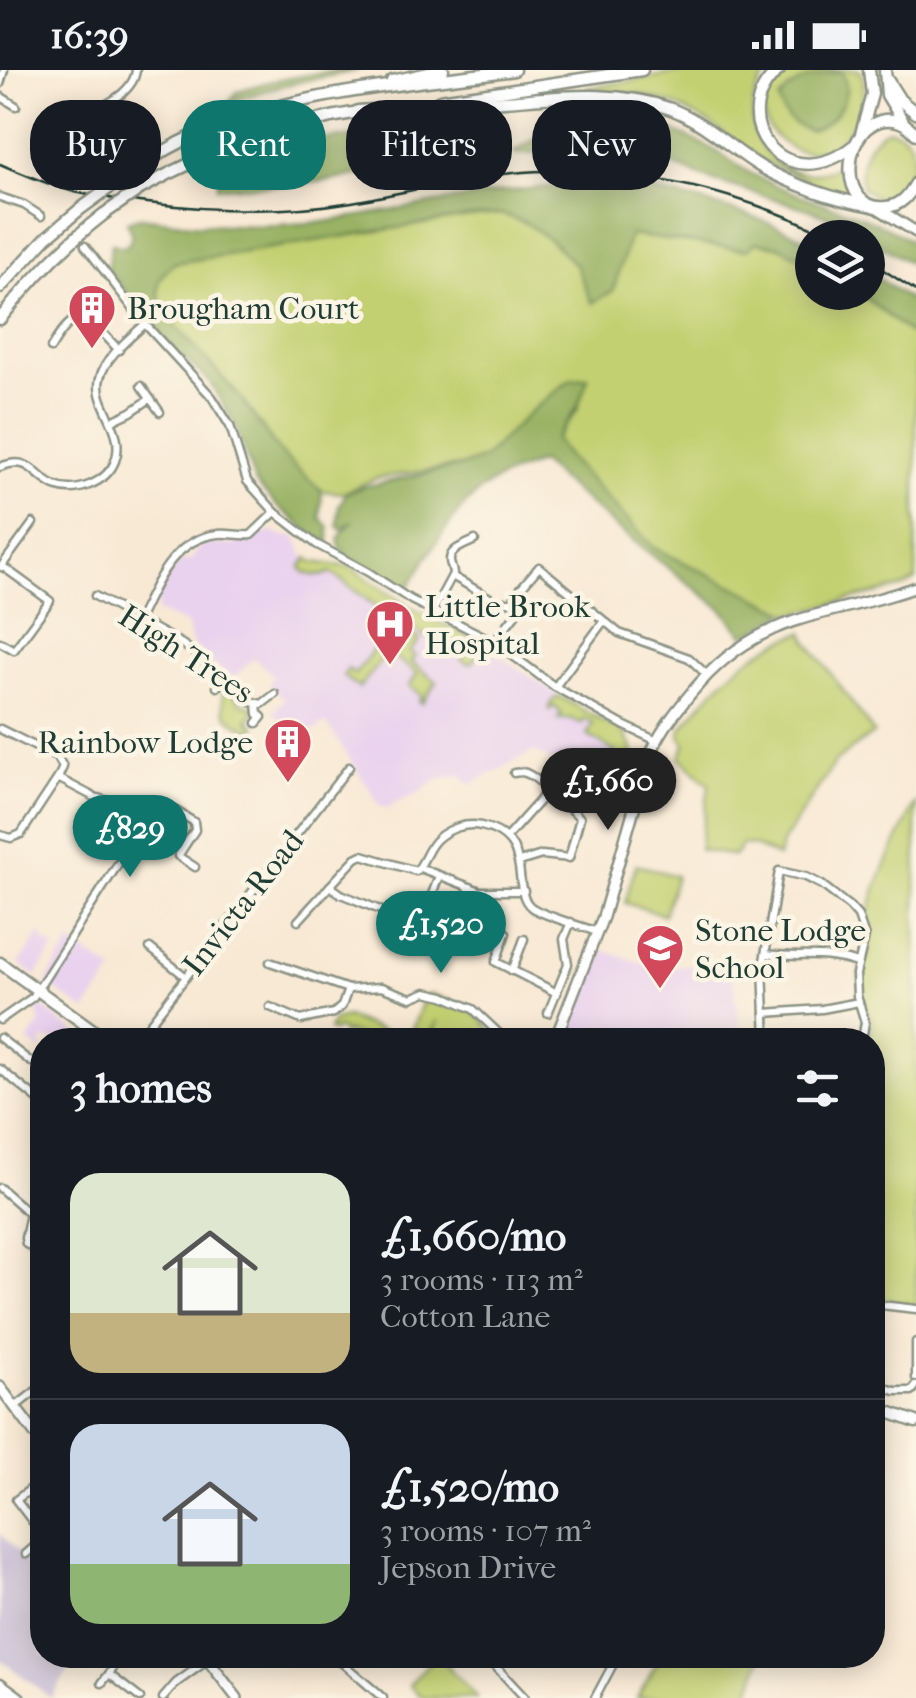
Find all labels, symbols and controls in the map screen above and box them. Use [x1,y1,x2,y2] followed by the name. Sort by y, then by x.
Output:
[50,13,129,58] text: 16:39
[30,100,161,190] chip: Buy
[181,100,326,190] chip: Rent
[346,100,512,190] chip: Filters
[532,100,671,190] chip: New
[795,220,885,310] map controls
[795,220,885,310] button: layers
[66,282,118,350] building icon: Brougham Court
[127,290,360,327] place label: Brougham Court
[425,588,591,662] place label: Little Brook Hospital
[112,597,260,711] street label: High Trees
[364,598,416,666] hospital icon: Little Brook Hospital
[262,716,314,784] building icon: Rainbow Lodge
[38,724,253,761] place label: Rainbow Lodge
[527,748,689,833] pin: £1,660
[562,762,654,799] text: £1,660
[71,795,189,880] pin: £829
[95,809,165,846] text: £829
[175,823,312,983] street label: Invicta Road
[360,891,522,976] pin: £1,520
[398,905,484,942] text: £1,520
[695,912,866,986] place label: Stone Lodge School
[634,922,686,990] school or university icon: Stone Lodge School
[790,1061,845,1116] icon: filters
[70,1064,212,1113] text: 3 homes
[380,1212,566,1261] text: £1,660/mo
[150,1213,270,1333] icon: home
[380,1261,583,1298] text: 3 rooms · 113 m²
[380,1298,550,1335] text: Cotton Lane
[380,1463,559,1512] text: £1,520/mo
[150,1464,270,1584] icon: home
[380,1512,591,1549] text: 3 rooms · 107 m²
[380,1549,556,1586] text: Jepson Drive

